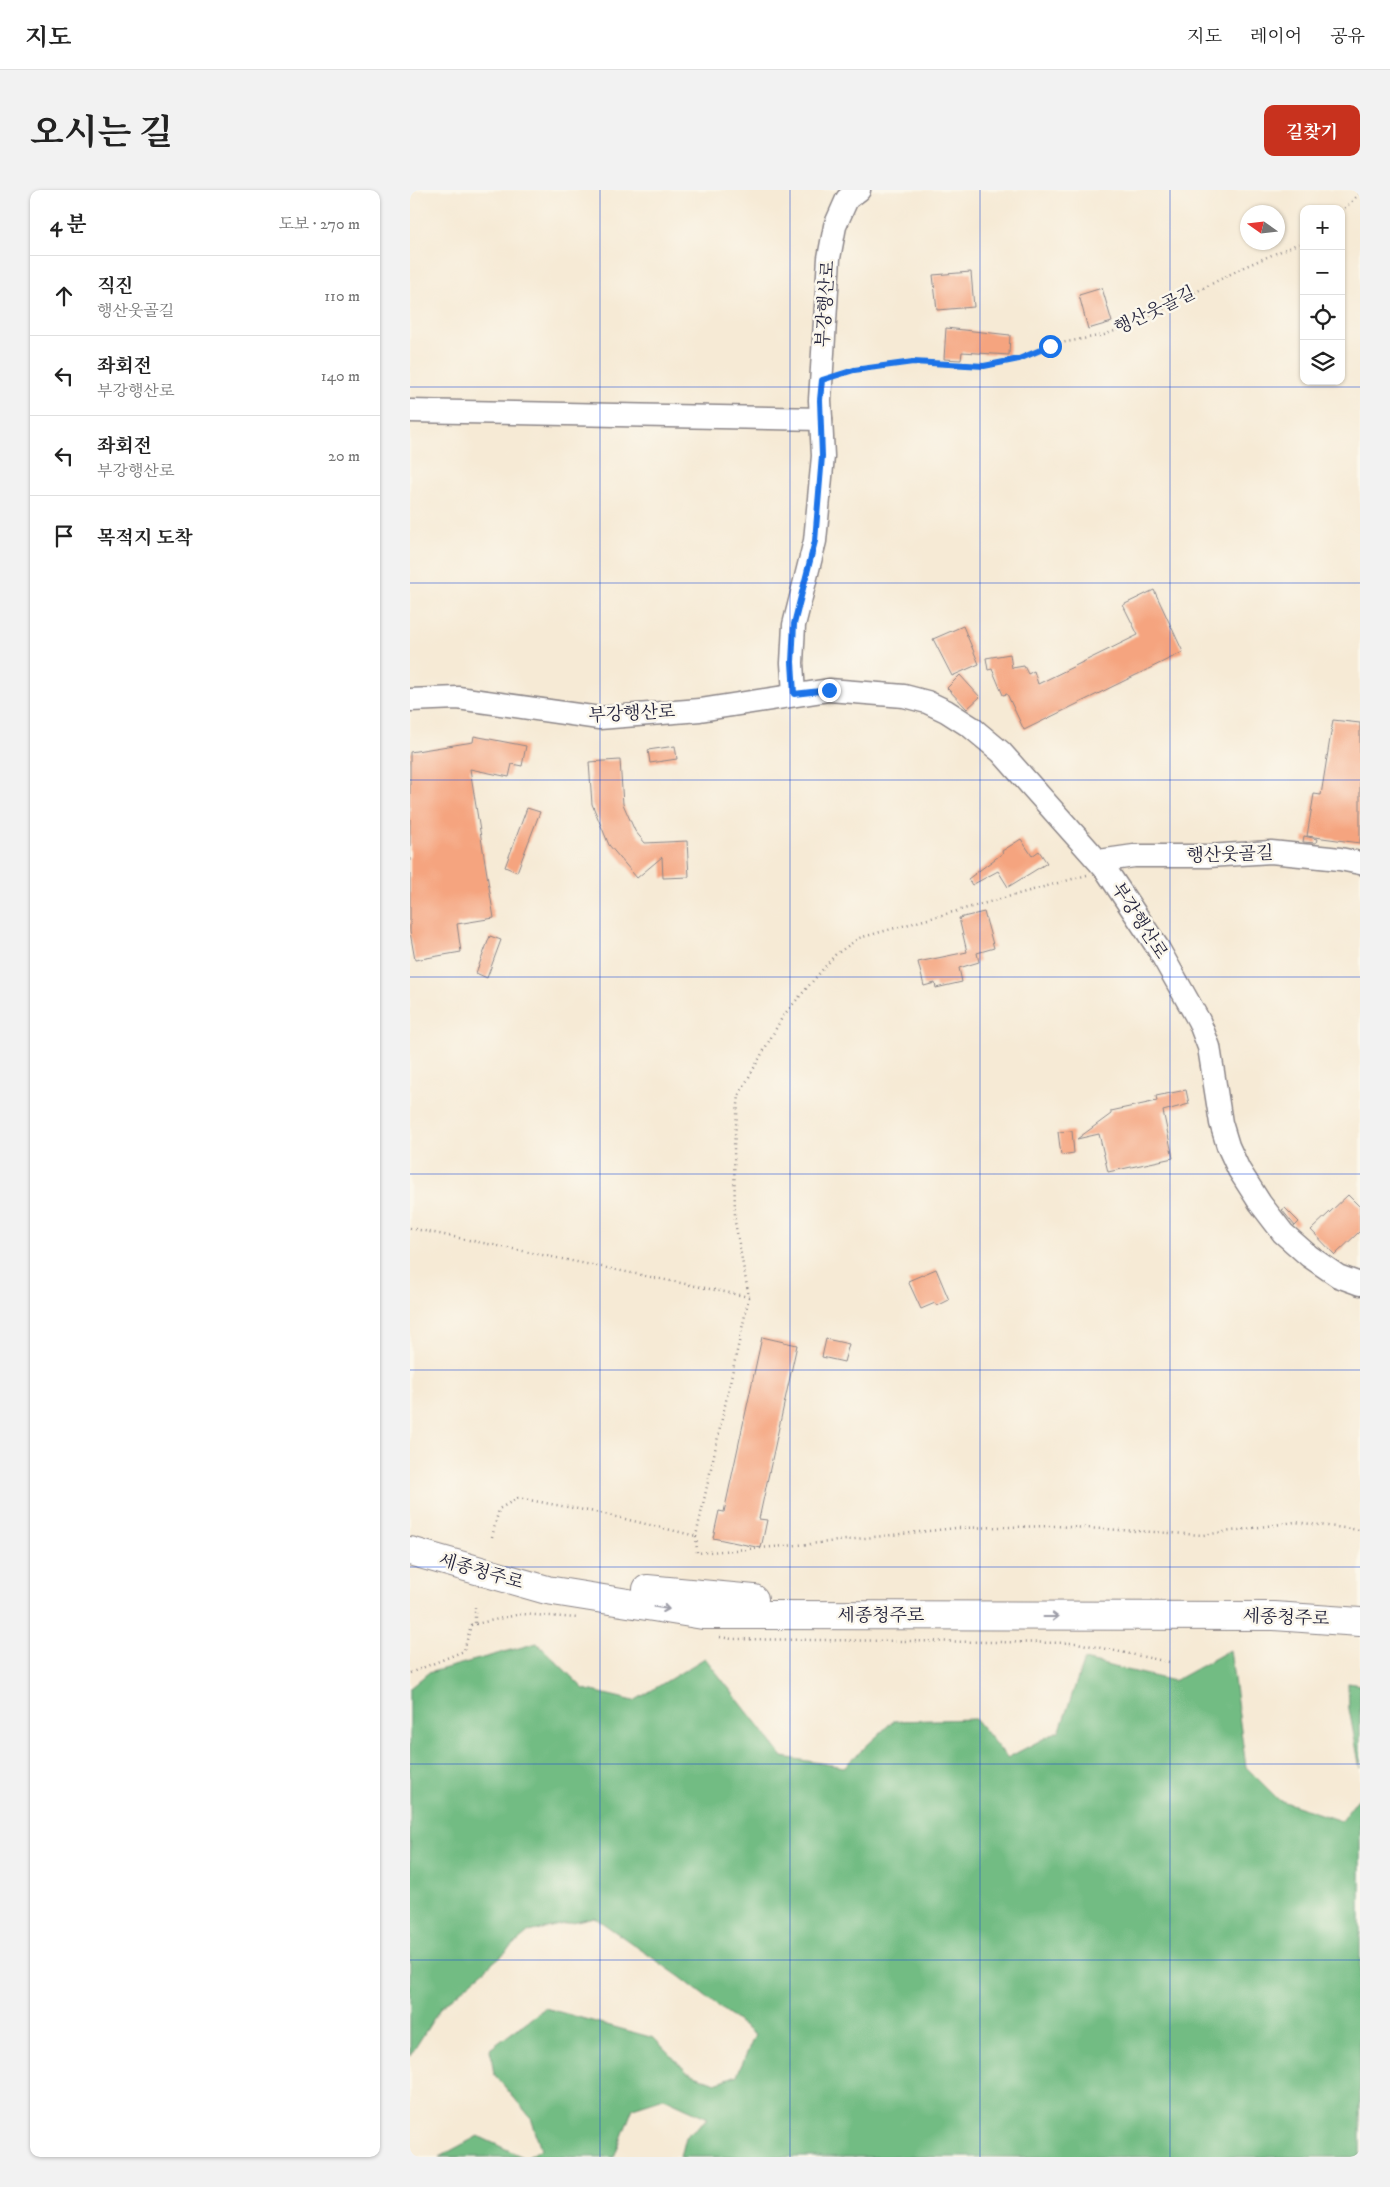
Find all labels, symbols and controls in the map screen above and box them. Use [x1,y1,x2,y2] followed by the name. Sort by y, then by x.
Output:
[25,23,71,53] text: 지도
[1187,26,1222,48] text: 지도
[1250,26,1302,48] text: 레이어
[1330,26,1365,48] text: 공유
[1264,105,1360,156] button: 길찾기
[30,112,173,156] text: 오시는 길
[1240,205,1285,250] north arrow
[1300,205,1345,385] map controls
[1300,205,1345,250] button: +
[50,212,87,238] text: 4 분
[278,214,360,234] text: 도보 · 270 m
[1300,250,1345,295] button: −
[812,260,840,348] street label: 부강행산로
[97,275,134,298] text: 직진
[50,282,78,310] icon: ahead
[1111,282,1199,340] street label: 행산웃골길
[324,286,360,306] text: 110 m
[1300,295,1345,340] button: locate
[97,301,174,321] text: 행산웃골길
[1039,335,1062,358] route start
[1300,340,1345,385] button: layers
[97,355,152,378] text: 좌회전
[50,362,78,390] icon: left
[321,366,360,386] text: 140 m
[97,381,174,401] text: 부강행산로
[97,435,152,458] text: 좌회전
[50,442,78,470] icon: left
[328,446,360,466] text: 20 m
[97,461,174,481] text: 부강행산로
[50,522,78,550] icon: arrive
[97,527,193,550] text: 목적지 도착
[818,679,841,702] route end
[588,701,676,727] street label: 부강행산로
[1186,842,1274,868] street label: 행산웃골길
[1106,879,1172,963] street label: 부강행산로
[436,1549,526,1595] street label: 세종청주로
[653,1604,669,1614] one-way arrow
[838,1605,924,1627] street label: 세종청주로
[1242,1605,1330,1631] street label: 세종청주로
[1043,1612,1059,1622] one-way arrow

